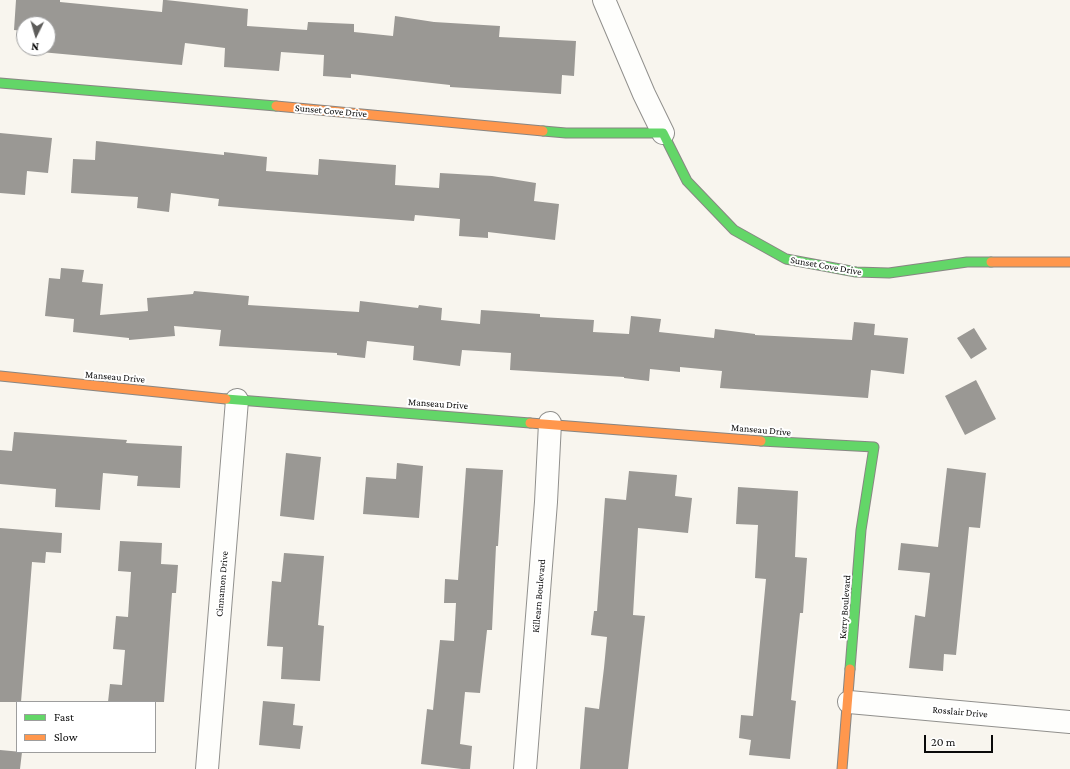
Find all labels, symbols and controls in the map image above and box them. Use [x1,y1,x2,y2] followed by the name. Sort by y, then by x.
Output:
[16,16,56,56] north arrow
[31,41,39,53] text: N
[295,102,367,120] street label: Sunset Cove Drive
[789,254,863,278] street label: Sunset Cove Drive
[85,368,145,386] street label: Manseau Drive
[408,396,468,412] street label: Manseau Drive
[731,421,791,439] street label: Manseau Drive
[213,551,231,617] street label: Cinnamon Drive
[530,559,548,633] street label: Killearn Boulevard
[837,575,853,639] street label: Kerry Boulevard
[16,701,156,753] legend
[932,704,988,720] street label: Rosslair Drive
[54,710,74,724] text: Fast
[926,727,995,753] scale bar
[54,730,78,744] text: Slow
[931,735,955,749] text: 20 m

